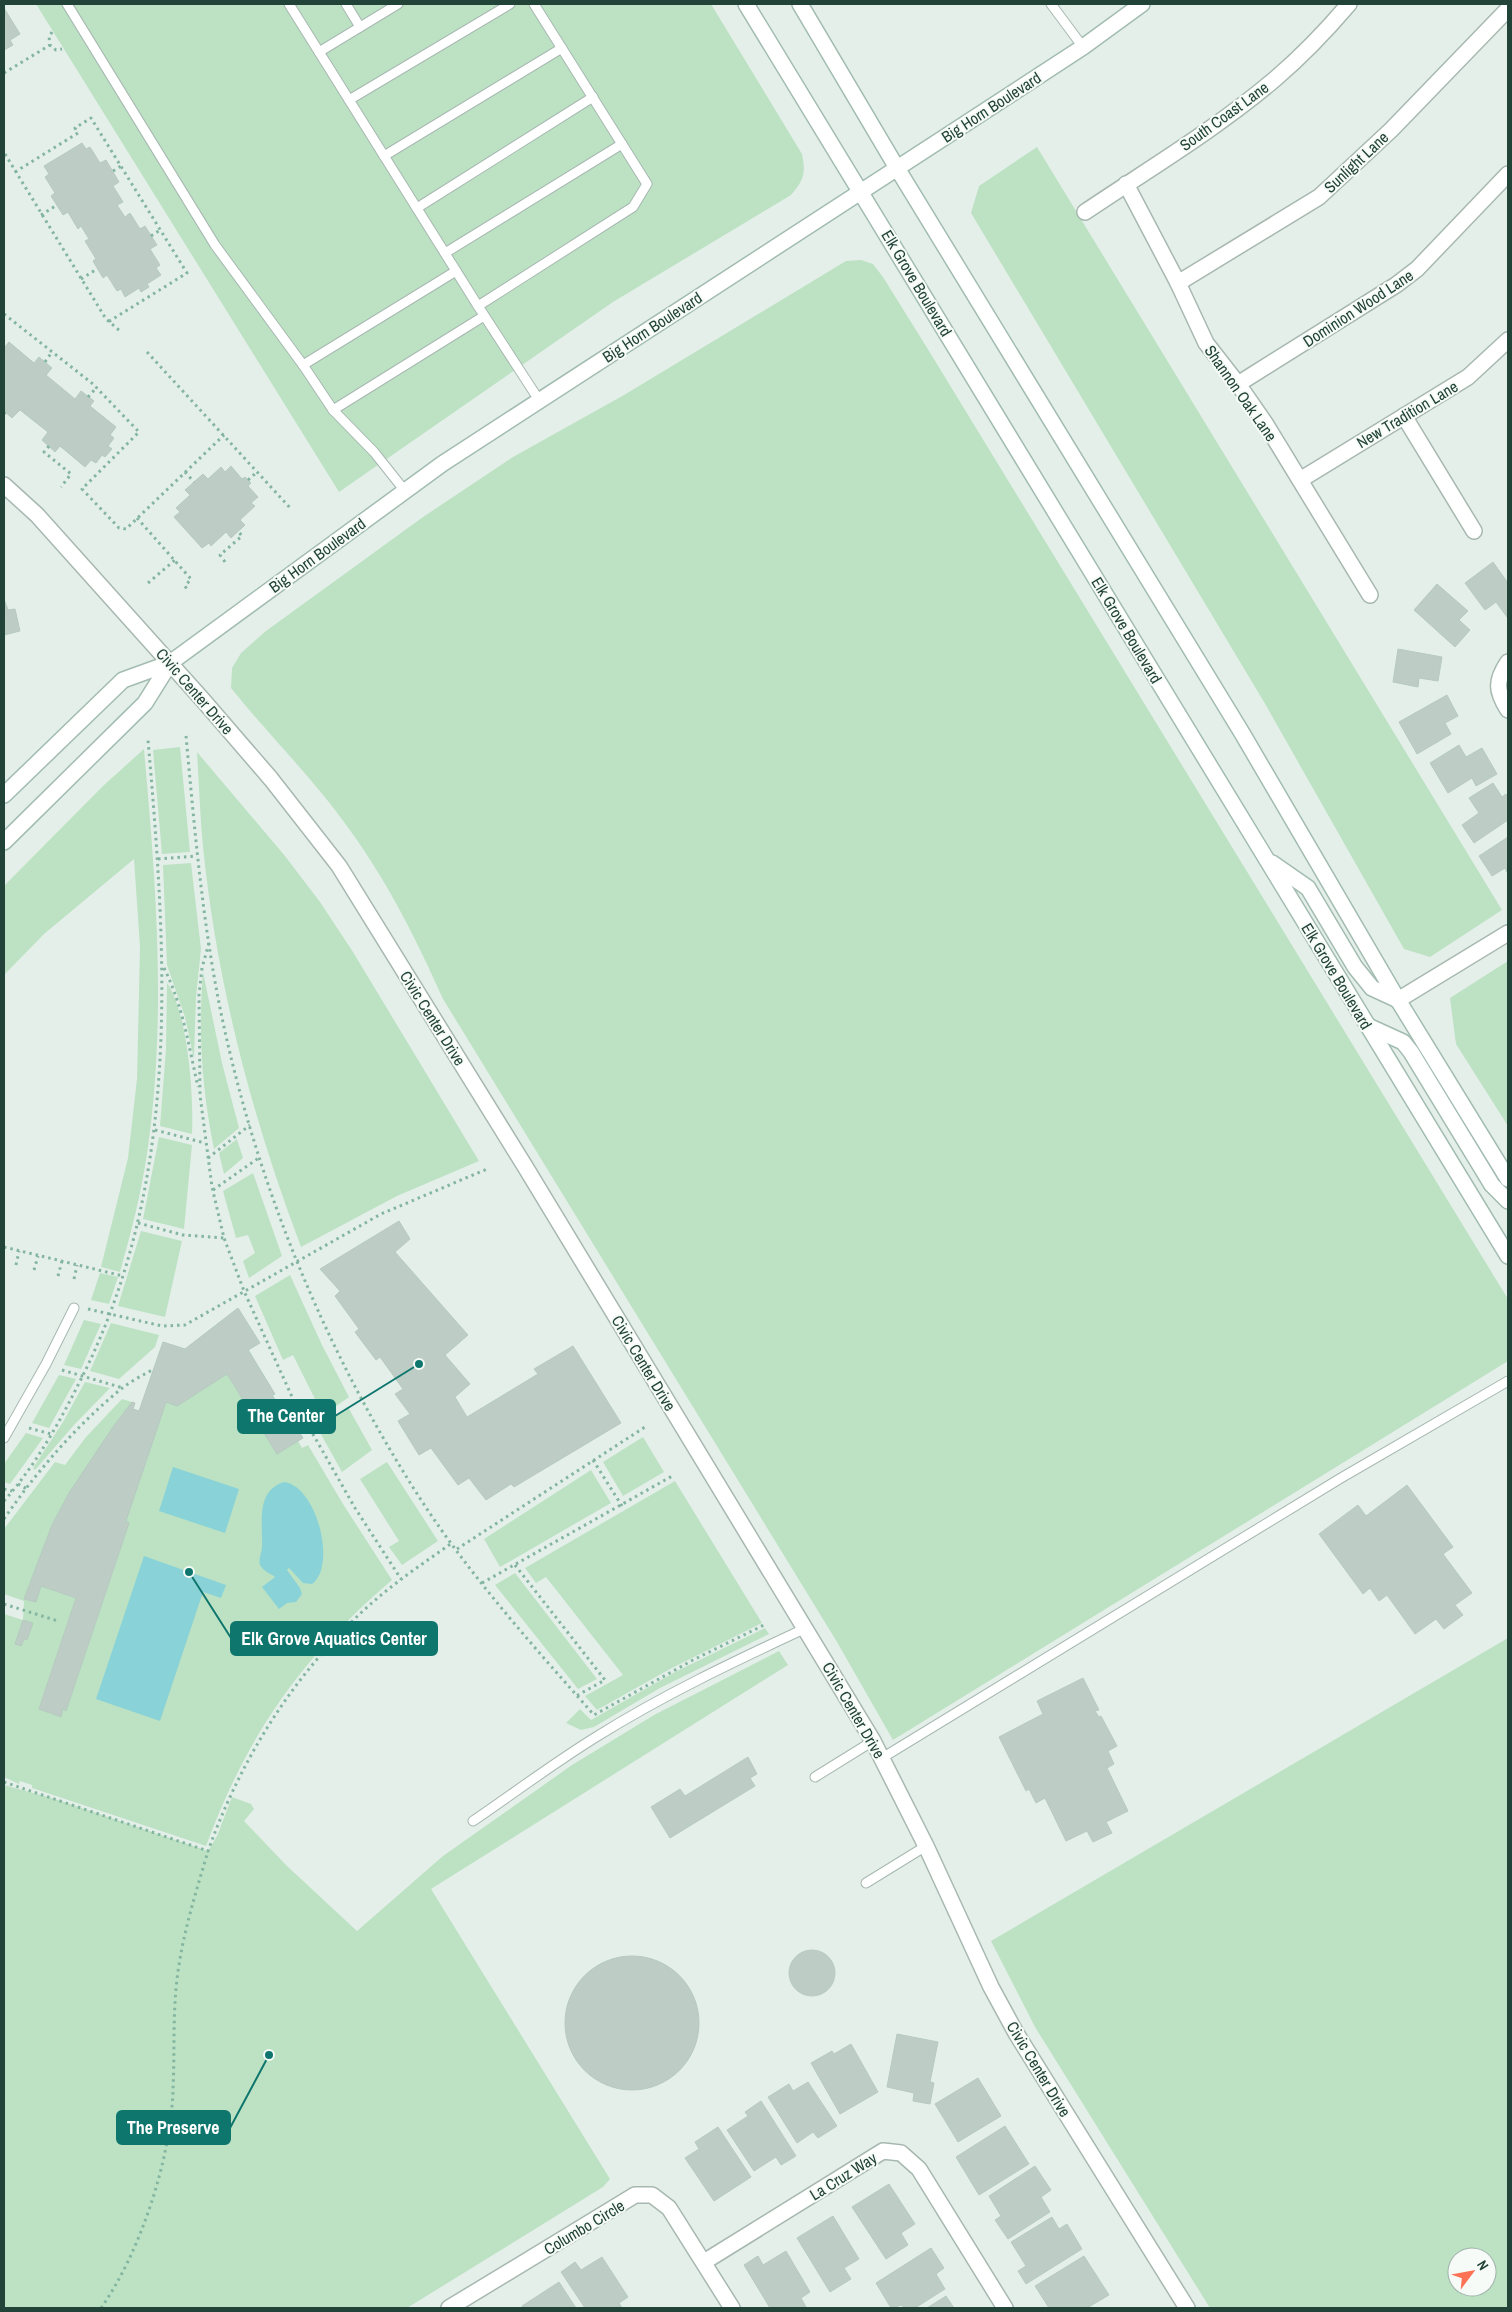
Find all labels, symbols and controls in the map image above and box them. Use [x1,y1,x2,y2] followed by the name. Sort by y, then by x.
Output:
[937,67,1045,147] street label: Big Horn Boulevard
[1175,76,1273,156] street label: South Coast Lane
[1319,126,1393,198] street label: Sunlight Lane
[877,226,957,340] street label: Elk Grove Boulevard
[1299,264,1417,352] street label: Dominion Wood Lane
[598,287,706,367] street label: Big Horn Boulevard
[1200,340,1282,446] street label: Shannon Oak Lane
[1352,375,1462,453] street label: New Tradition Lane
[264,512,370,598] street label: Big Horn Boulevard
[1087,573,1167,687] street label: Elk Grove Boulevard
[151,643,239,739] street label: Civic Center Drive
[1297,919,1377,1033] street label: Elk Grove Boulevard
[395,966,471,1070] street label: Civic Center Drive
[607,1311,681,1415] street label: Civic Center Drive
[238,1400,335,1433] callout: The Center
[247,1403,325,1428] text: The Center
[231,1622,437,1655] callout: Elk Grove Aquatics Center
[241,1626,427,1651] text: Elk Grove Aquatics Center
[817,1658,891,1762] street label: Civic Center Drive
[1002,2017,1076,2121] street label: Civic Center Drive
[117,2111,230,2144] callout: The Preserve
[127,2115,219,2140] text: The Preserve
[805,2146,881,2205] street label: La Cruz Way
[540,2194,628,2260] street label: Columbo Circle
[1447,2247,1497,2297] north arrow
[1473,2257,1493,2273] text: N

